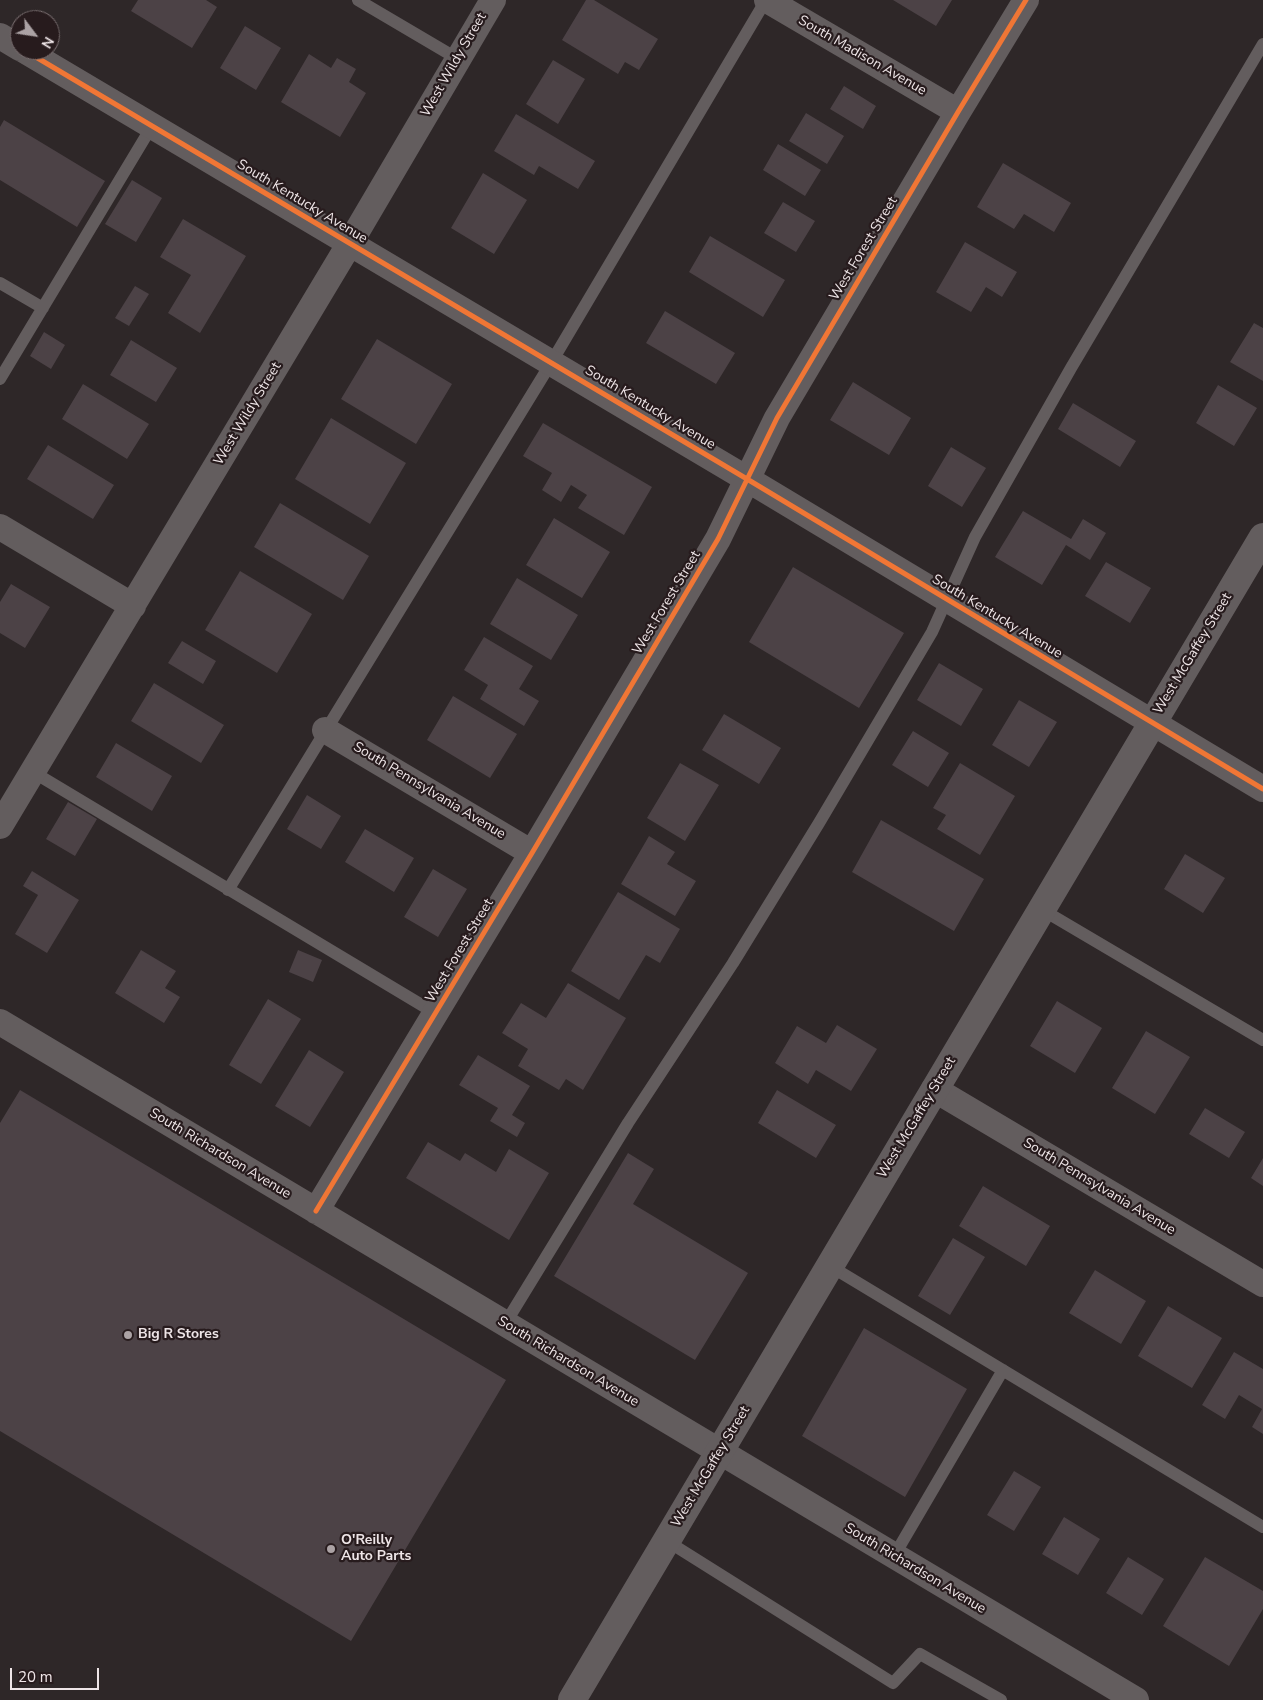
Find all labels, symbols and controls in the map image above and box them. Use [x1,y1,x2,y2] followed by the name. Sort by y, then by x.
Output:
[10,10,60,60] north arrow
[417,10,491,120] street label: West Wildy Street
[795,12,929,100] street label: South Madison Avenue
[37,33,58,52] text: N
[234,156,370,248] street label: South Kentucky Avenue
[826,194,902,304] street label: West Forest Street
[211,359,285,469] street label: West Wildy Street
[582,362,718,454] street label: South Kentucky Avenue
[629,548,705,658] street label: West Forest Street
[929,571,1065,663] street label: South Kentucky Avenue
[1150,590,1236,718] street label: West McGaffey Street
[350,739,508,843] street label: South Pennsylvania Avenue
[422,896,498,1006] street label: West Forest Street
[874,1054,960,1182] street label: West McGaffey Street
[146,1105,294,1203] street label: South Richardson Avenue
[1020,1135,1178,1239] street label: South Pennsylvania Avenue
[494,1313,642,1411] street label: South Richardson Avenue
[138,1327,219,1343] place label: Big R Stores
[122,1329,134,1341] marker: Big R Stores
[668,1403,754,1531] street label: West McGaffey Street
[841,1520,989,1618] street label: South Richardson Avenue
[341,1533,411,1565] place label: O'Reilly Auto Parts
[325,1543,337,1555] marker: O'Reilly Auto Parts
[12,1658,101,1690] scale bar
[18,1667,53,1687] text: 20 m

